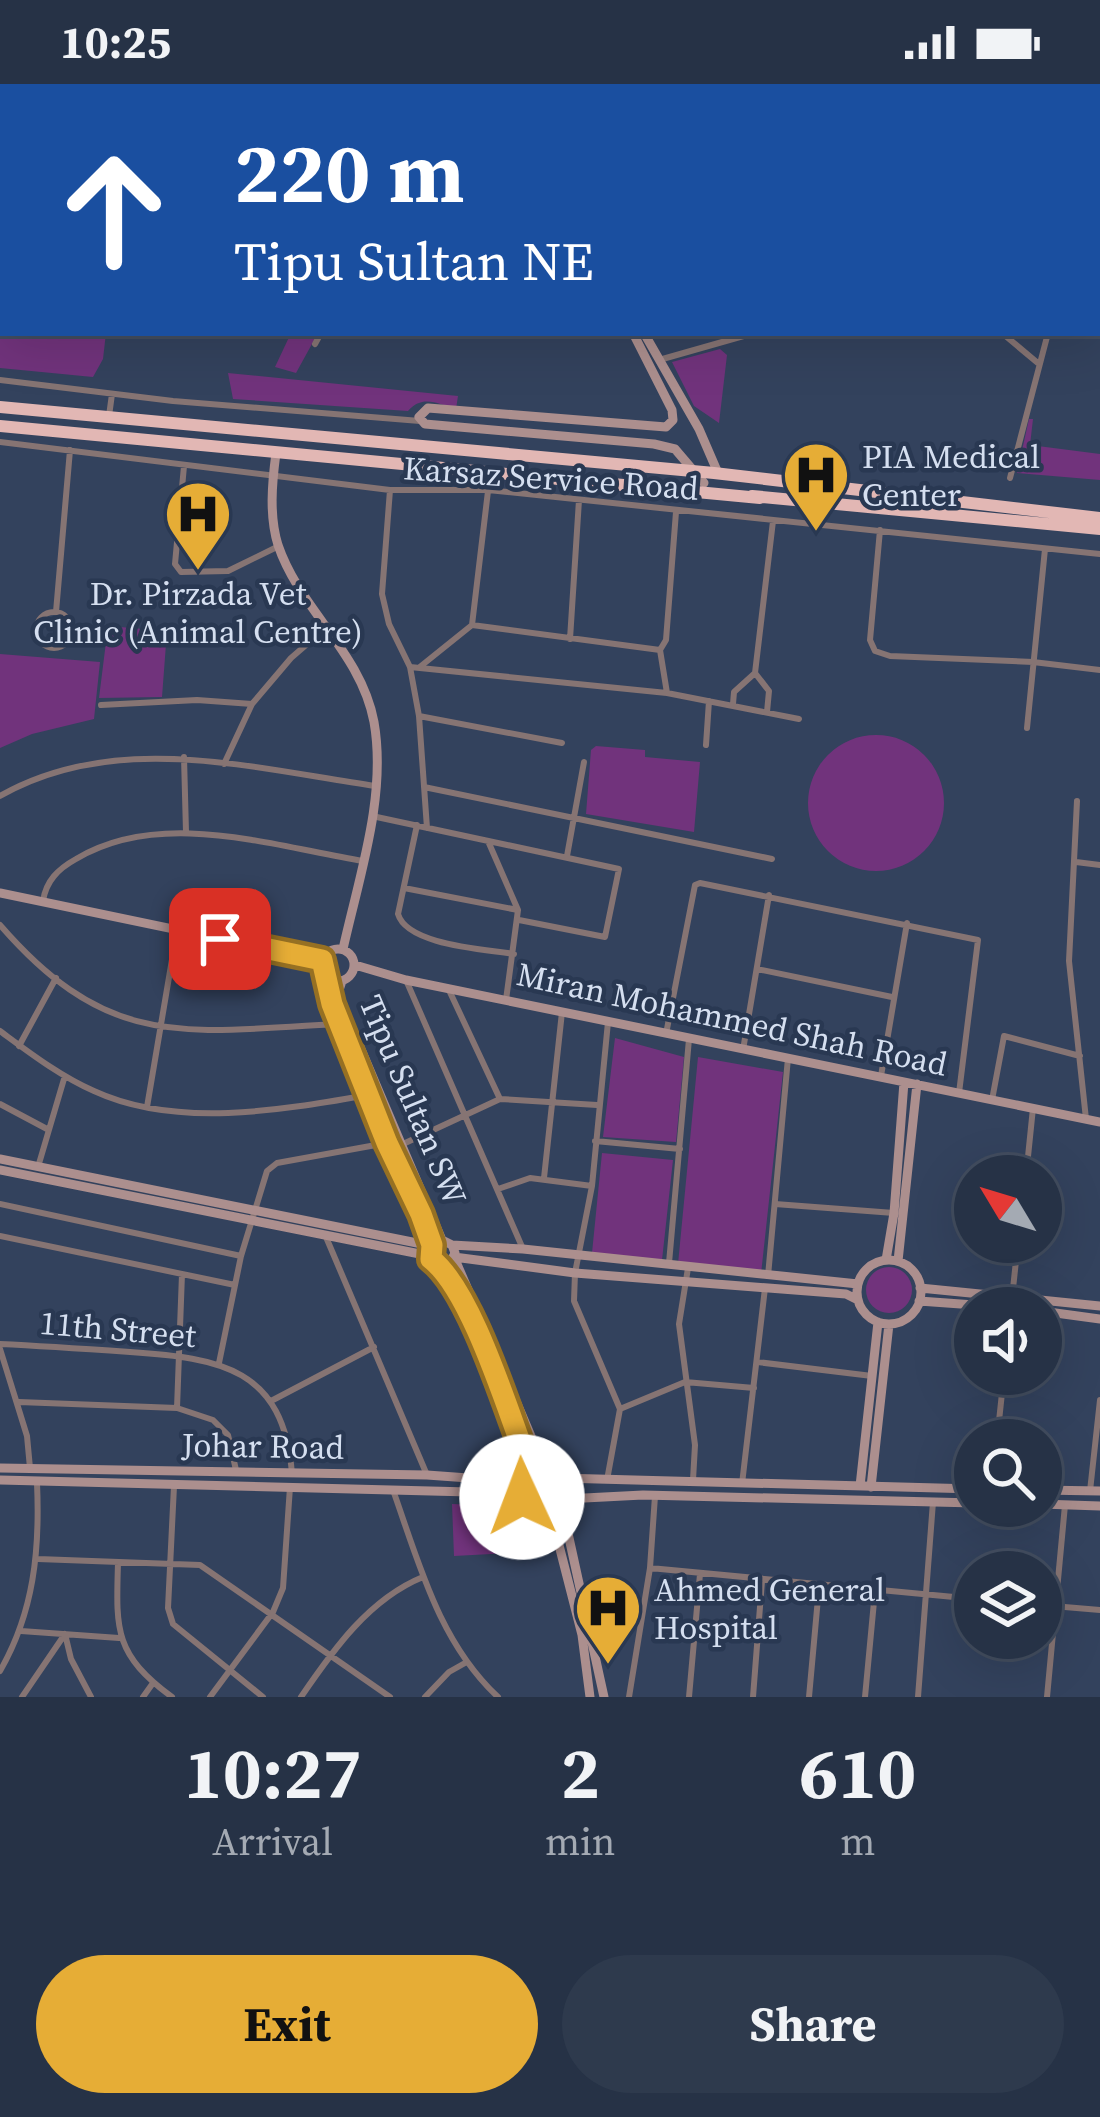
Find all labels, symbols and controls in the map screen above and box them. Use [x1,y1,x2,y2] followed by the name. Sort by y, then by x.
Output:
[60,11,171,73] text: 10:25
[234,115,465,230] text: 220 m
[36,132,192,288] icon: ahead
[234,224,594,298] text: Tipu Sultan NE
[862,434,1040,517] place label: PIA Medical Center
[781,440,851,534] hospital icon: PIA Medical Center
[402,445,700,511] street label: Karsaz Service Road
[163,479,233,573] hospital icon: Dr. Pirzada Vet Clinic (Animal Centre)
[33,571,363,654] place label: Dr. Pirzada Vet Clinic (Animal Centre)
[169,888,271,990] pin
[187,906,253,972] icon: arrive
[513,951,952,1087] street label: Miran Mohammed Shah Road
[349,988,477,1212] street label: Tipu Sultan SW
[954,1155,1062,1263] north arrow
[954,1155,1062,1659] map controls
[954,1287,1062,1395] button: sound
[38,1300,198,1358] street label: 11th Street
[954,1419,1062,1527] button: search
[180,1422,345,1470] street label: Johar Road
[459,1434,585,1560] position arrow
[954,1551,1062,1659] button: layers
[654,1567,885,1650] place label: Ahmed General Hospital
[573,1573,643,1667] hospital icon: Ahmed General Hospital
[184,1723,361,1822] text: 10:27
[561,1723,600,1822] text: 2
[799,1723,916,1822] text: 610
[212,1815,333,1868] text: Arrival
[545,1815,616,1868] text: min
[840,1815,875,1868] text: m
[36,1955,538,2093] button: Exit
[562,1955,1064,2093] button: Share

